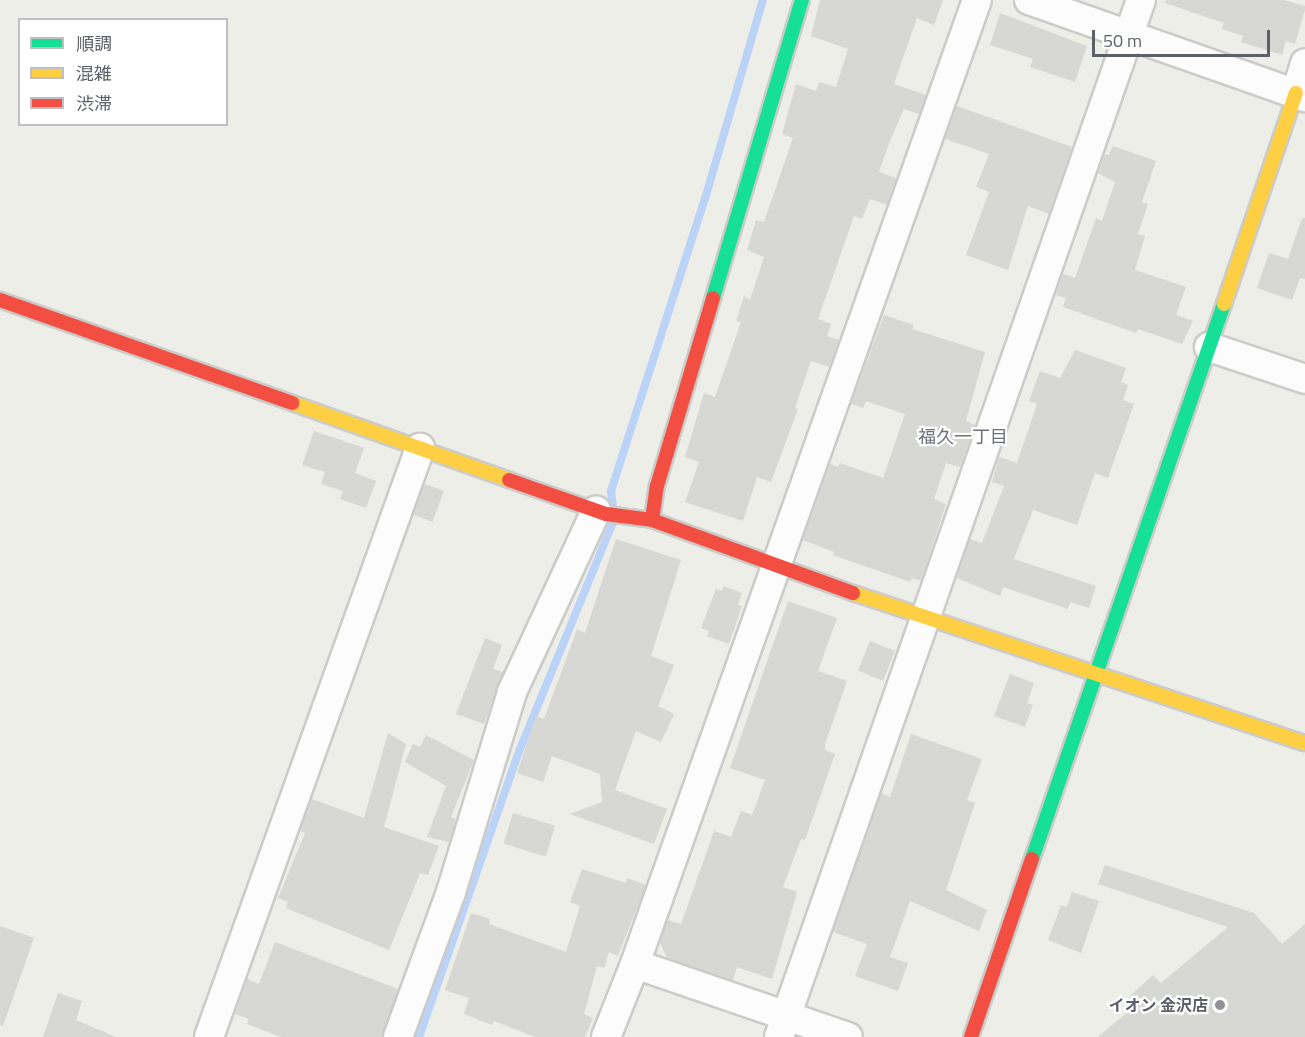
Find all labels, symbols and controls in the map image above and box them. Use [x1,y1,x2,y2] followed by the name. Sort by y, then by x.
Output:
[18,18,228,126] legend
[1095,18,1274,56] scale bar
[1103,27,1142,54] text: 50 m
[76,30,112,57] text: 順調
[76,60,112,87] text: 混雑
[76,90,112,117] text: 渋滞
[918,426,1008,448] district label: 福久一丁目
[1108,995,1208,1015] place label: イオン 金沢店
[1213,998,1227,1012] marker: イオン 金沢店

